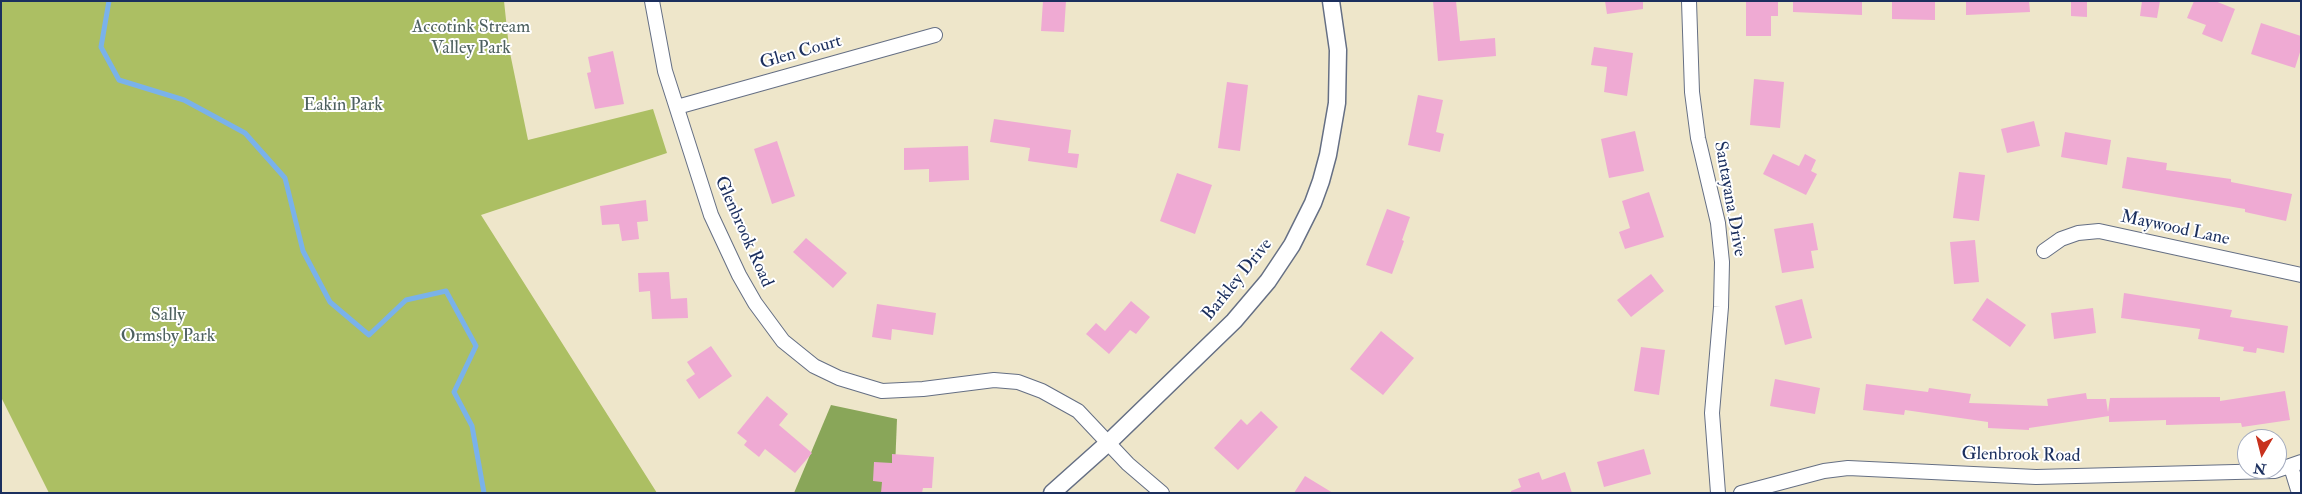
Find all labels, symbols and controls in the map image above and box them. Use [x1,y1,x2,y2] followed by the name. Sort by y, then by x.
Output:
[412,17,530,59] park label: Accotink Stream Valley Park
[758,31,844,75] street label: Glen Court
[303,95,383,117] park label: Eakin Park
[1708,140,1750,258] street label: Santayana Drive
[709,173,777,291] street label: Glenbrook Road
[2119,207,2231,251] street label: Maywood Lane
[1198,235,1278,325] street label: Barkley Drive
[121,305,215,348] park label: Sally Ormsby Park
[2237,429,2287,479] north arrow
[1961,444,2081,468] street label: Glenbrook Road
[2253,459,2267,478] text: N

